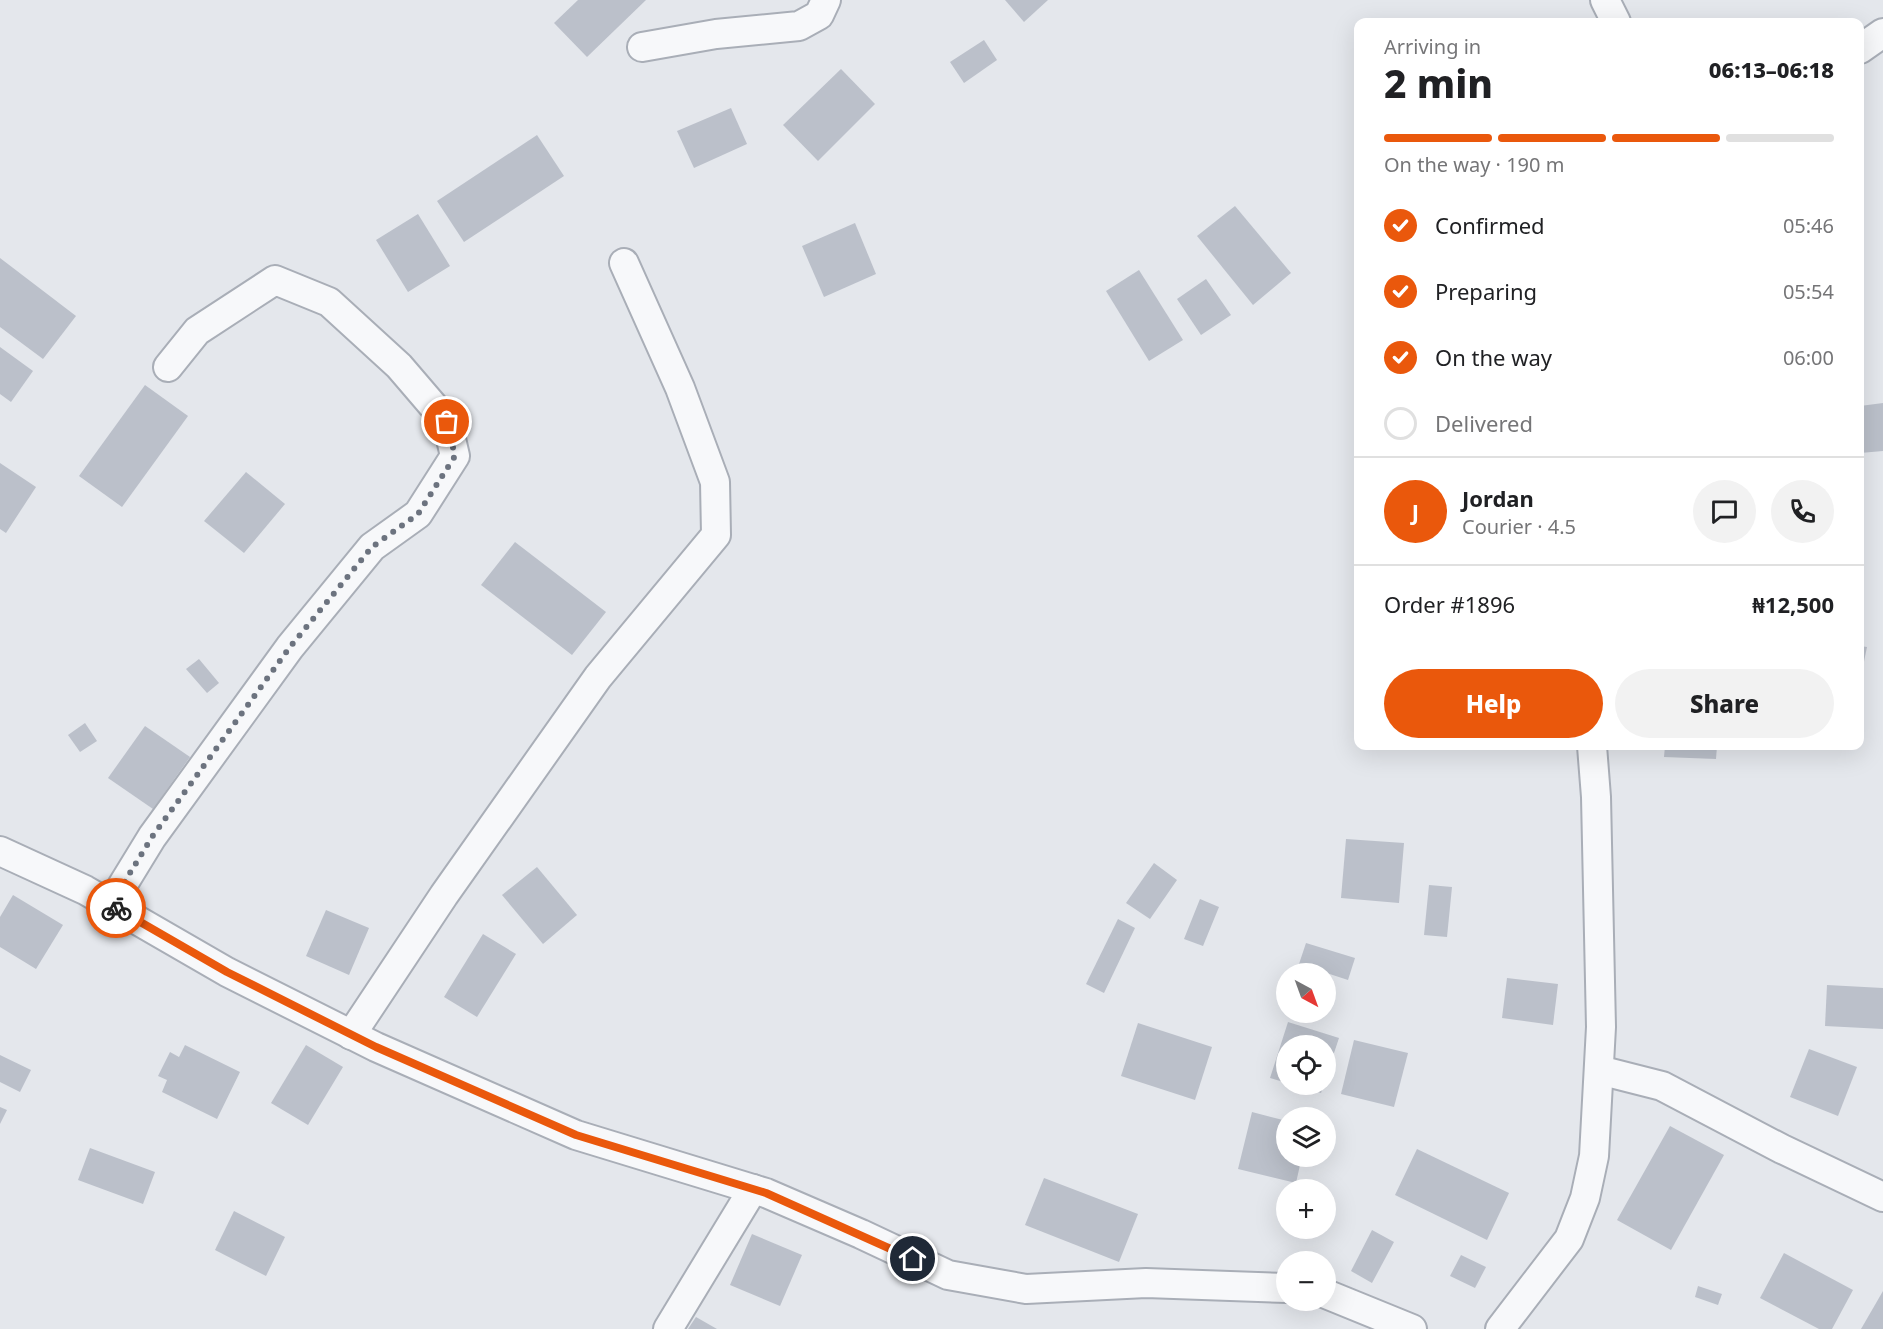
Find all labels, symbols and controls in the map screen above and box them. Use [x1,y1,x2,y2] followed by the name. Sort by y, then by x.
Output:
[1384,33,1481,60] text: Arriving in
[1709,54,1834,84] text: 06:13–06:18
[1384,56,1493,109] text: 2 min
[1384,151,1564,178] text: On the way · 190 m
[1384,209,1417,242] icon: check
[1435,210,1545,240] text: Confirmed
[1783,212,1834,239] text: 05:46
[1384,275,1417,308] icon: check
[1435,276,1537,306] text: Preparing
[1783,278,1834,305] text: 05:54
[1384,341,1417,374] icon: check
[1435,342,1552,372] text: On the way
[1783,344,1834,371] text: 06:00
[421,396,472,447] pin
[430,405,463,438] icon: bag
[1435,408,1533,438] text: Delivered
[1693,480,1756,543] button: chat
[1771,480,1834,543] button: phone
[1462,483,1534,513] text: Jordan
[1412,496,1419,526] text: J
[1462,513,1576,540] text: Courier · 4.5
[1384,589,1515,619] text: Order #1896
[1752,589,1834,619] text: ₦12,500
[1384,669,1603,738] button: Help
[1615,669,1834,738] button: Share
[86,878,146,938] courier
[100,892,133,925] icon: bike
[1276,963,1336,1023] north arrow
[1276,963,1336,1311] map controls
[1276,1035,1336,1095] button: locate
[1276,1107,1336,1167] button: layers
[1276,1179,1336,1239] button: +
[887,1233,938,1284] pin
[896,1242,929,1275] icon: home
[1276,1251,1336,1311] button: −

